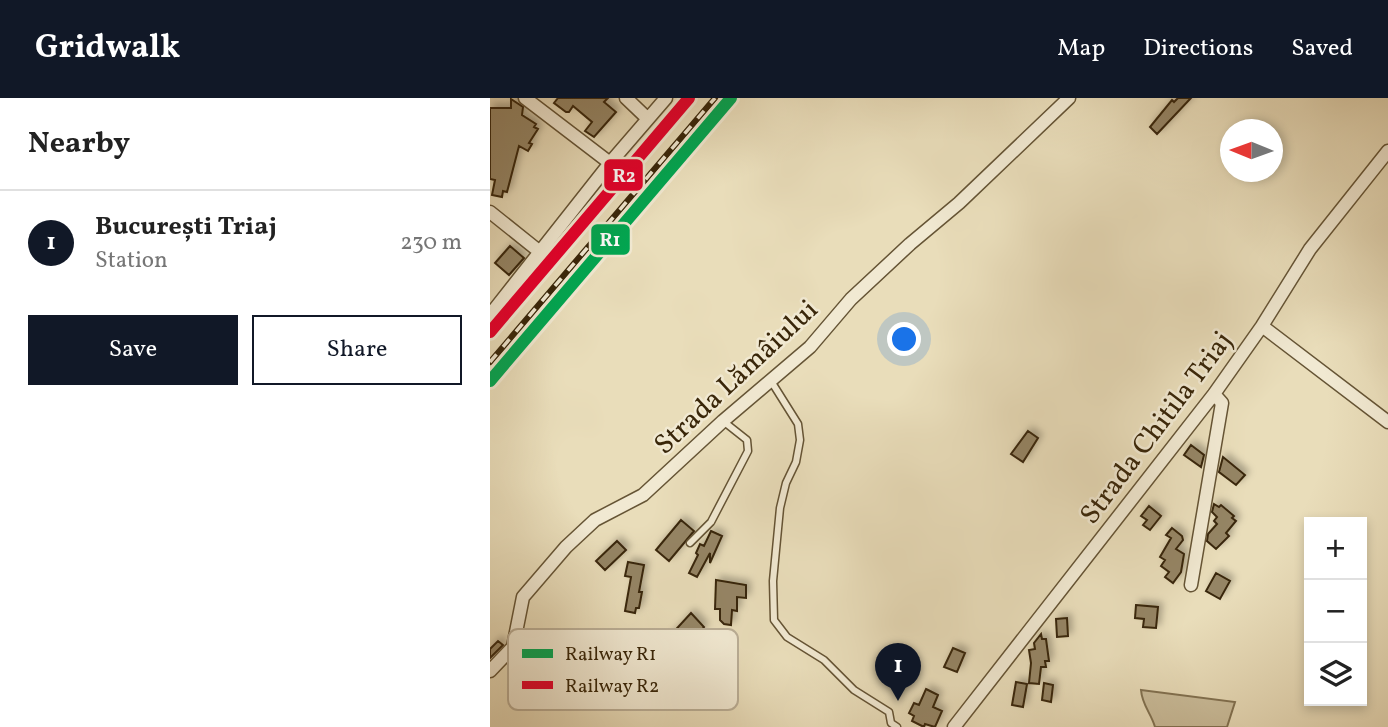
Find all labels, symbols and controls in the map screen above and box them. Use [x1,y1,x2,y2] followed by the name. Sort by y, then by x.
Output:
[35,26,180,72] text: Gridwalk
[1057,32,1105,66] text: Map
[1143,32,1253,66] text: Directions
[1291,32,1353,66] text: Saved
[1220,119,1283,182] north arrow
[28,123,130,165] text: Nearby
[603,158,644,192] line badge: R2
[612,164,636,190] text: R2
[95,209,277,245] text: București Triaj
[590,223,631,256] line badge: R1
[46,227,56,259] text: 1
[400,227,462,259] text: 230 m
[600,228,620,254] text: R1
[95,245,168,277] text: Station
[646,291,827,464] street label: Strada Lămâiului
[28,315,238,385] button: Save
[252,315,462,385] button: Share
[887,322,921,356] your location
[1072,324,1242,533] street label: Strada Chitila Triaj
[1304,517,1367,706] map controls
[1304,517,1367,580] button: +
[1304,580,1367,643] button: −
[508,629,738,710] legend
[565,642,656,668] text: Railway R1
[875,643,921,701] pin: 1
[1304,643,1367,706] button: layers
[565,674,659,700] text: Railway R2

